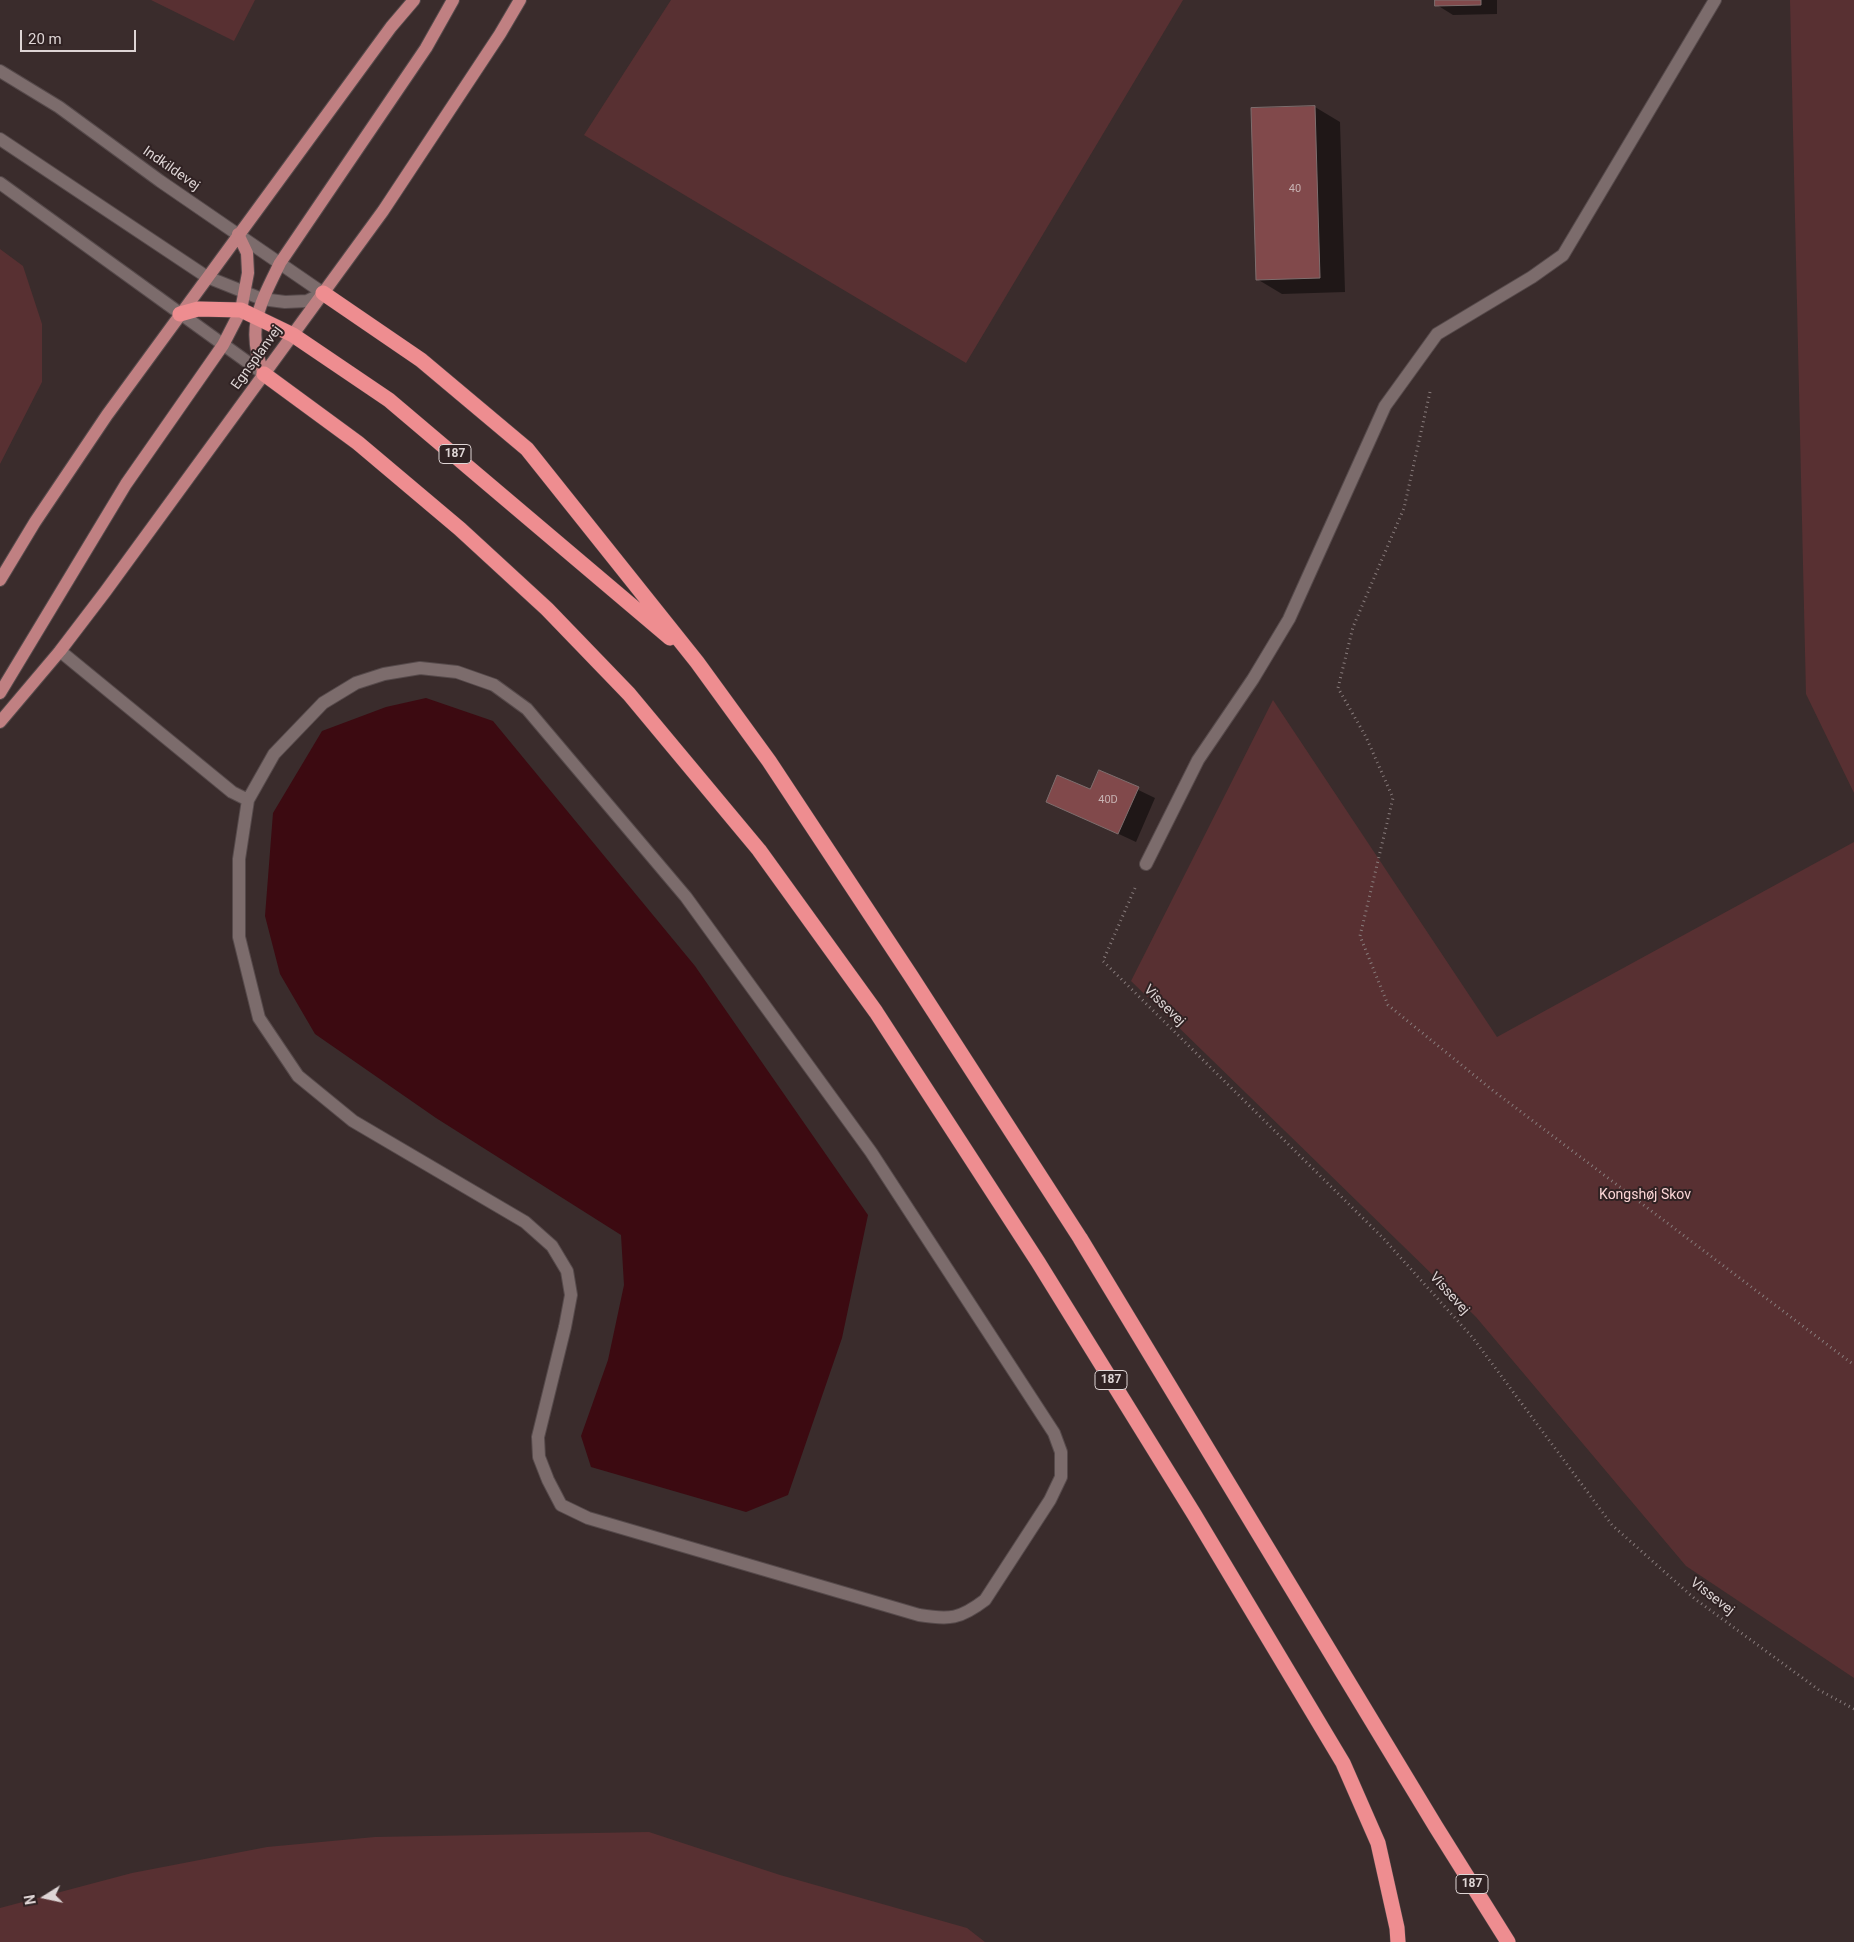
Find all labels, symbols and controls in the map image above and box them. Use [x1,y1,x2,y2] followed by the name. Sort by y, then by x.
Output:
[22,20,139,52] scale bar
[28,30,62,48] text: 20 m
[139,143,203,195] street label: Indkildevej
[1289,182,1301,196] house number: 40
[228,323,286,393] street label: Egnsplanvej
[439,444,471,464] road number: 187
[1098,793,1118,807] house number: 40D
[1140,982,1188,1030] street label: Vissevej
[1599,1187,1691,1203] park label: Kongshøj Skov
[1426,1269,1472,1319] street label: Vissevej
[1095,1370,1127,1390] road number: 187
[1687,1575,1737,1619] street label: Vissevej
[20,1872,70,1922] north arrow
[1456,1875,1488,1894] road number: 187
[21,1893,39,1906] text: N

